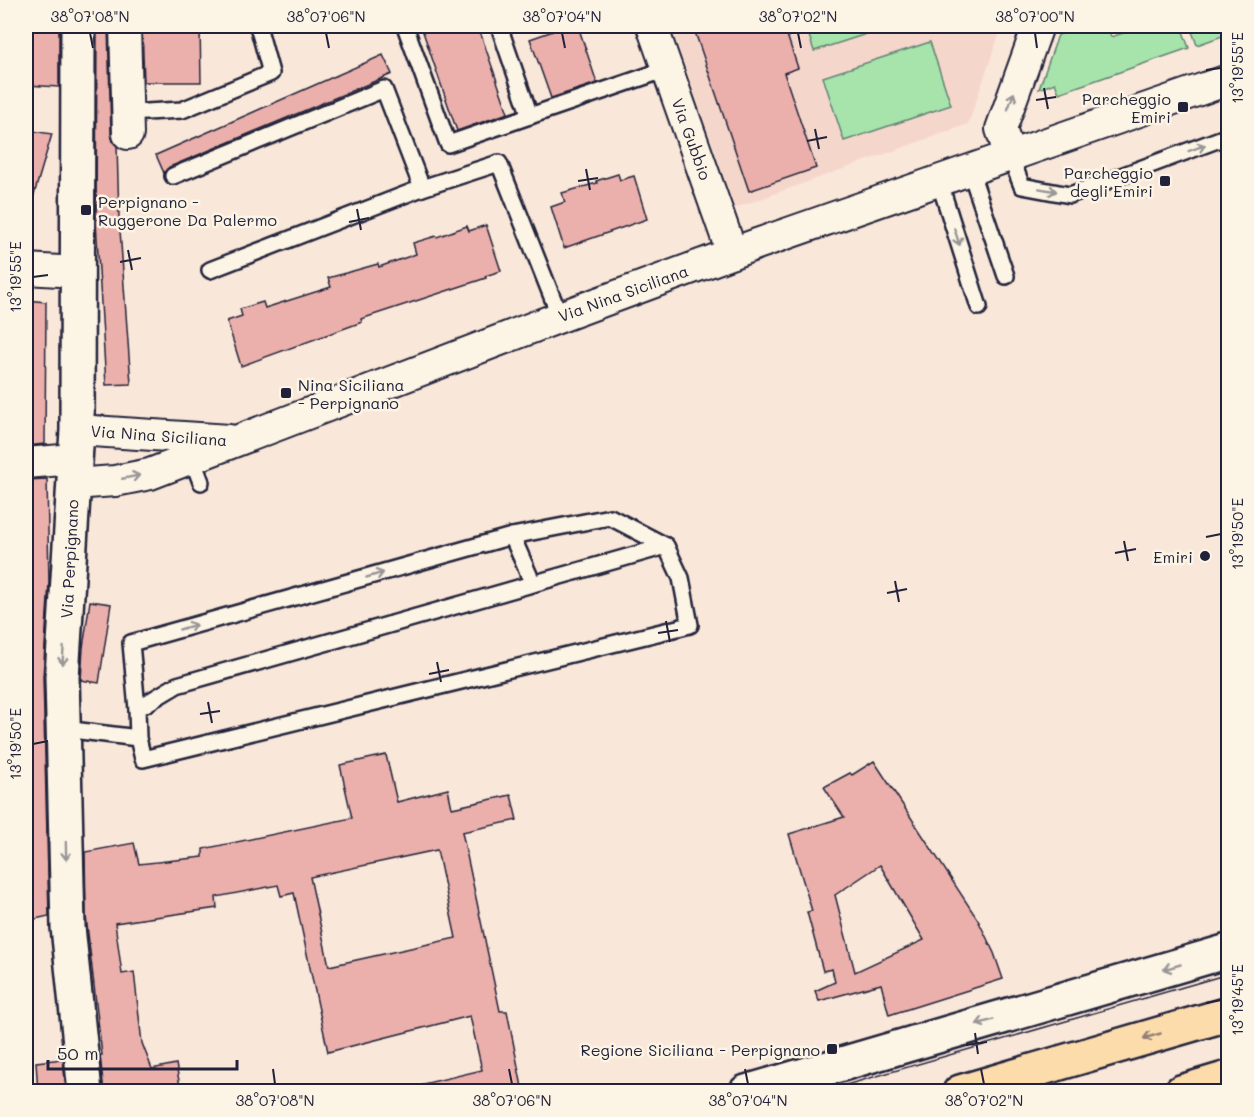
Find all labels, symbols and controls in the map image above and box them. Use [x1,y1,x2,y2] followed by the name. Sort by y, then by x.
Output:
[50,6,130,26] text: 38°07'08"N
[286,6,366,26] text: 38°07'06"N
[523,6,601,26] text: 38°07'04"N
[759,6,837,26] text: 38°07'02"N
[995,6,1075,26] text: 38°07'00"N
[1227,32,1247,104] text: 13°19'55"E
[1082,88,1171,127] place label: Parcheggio Emiri
[1006,92,1017,111] one-way arrow
[667,95,717,183] street label: Via Gubbio
[1176,100,1190,114] marker: Parcheggio Emiri
[1187,142,1206,153] one-way arrow
[1064,162,1153,201] place label: Parcheggio degli Emiri
[1158,174,1172,188] marker: Parcheggio degli Emiri
[1037,185,1057,196] one-way arrow
[98,191,277,230] place label: Perpignano - Ruggerone Da Palermo
[79,203,93,217] marker: Perpignano - Ruggerone Da Palermo
[952,227,963,246] one-way arrow
[5,241,25,313] text: 13°19'55"E
[555,260,691,326] street label: Via Nina Siciliana
[298,374,405,413] place label: Nina Siciliana - Perpignano
[279,386,293,400] marker: Nina Siciliana - Perpignano
[90,420,228,450] street label: Via Nina Siciliana
[121,471,140,482] one-way arrow
[1227,498,1247,570] text: 13°19'50"E
[55,499,83,619] street label: Via Perpignano
[1153,546,1193,567] place label: Emiri
[1198,549,1212,563] marker: Emiri
[366,568,385,580] one-way arrow
[178,621,197,632] one-way arrow
[58,646,69,666] one-way arrow
[5,708,25,780] text: 13°19'50"E
[60,841,72,861] one-way arrow
[1163,962,1182,973] one-way arrow
[1227,964,1247,1036] text: 13°19'45"E
[976,1017,995,1028] one-way arrow
[1143,1031,1162,1042] one-way arrow
[48,1033,237,1071] scale bar
[580,1039,820,1060] place label: Regione Siciliana - Perpignano
[57,1041,99,1065] text: 50 m
[825,1042,839,1056] marker: Regione Siciliana - Perpignano
[235,1090,315,1110] text: 38°07'08"N
[472,1090,552,1110] text: 38°07'06"N
[709,1090,787,1110] text: 38°07'04"N
[945,1090,1023,1110] text: 38°07'02"N

